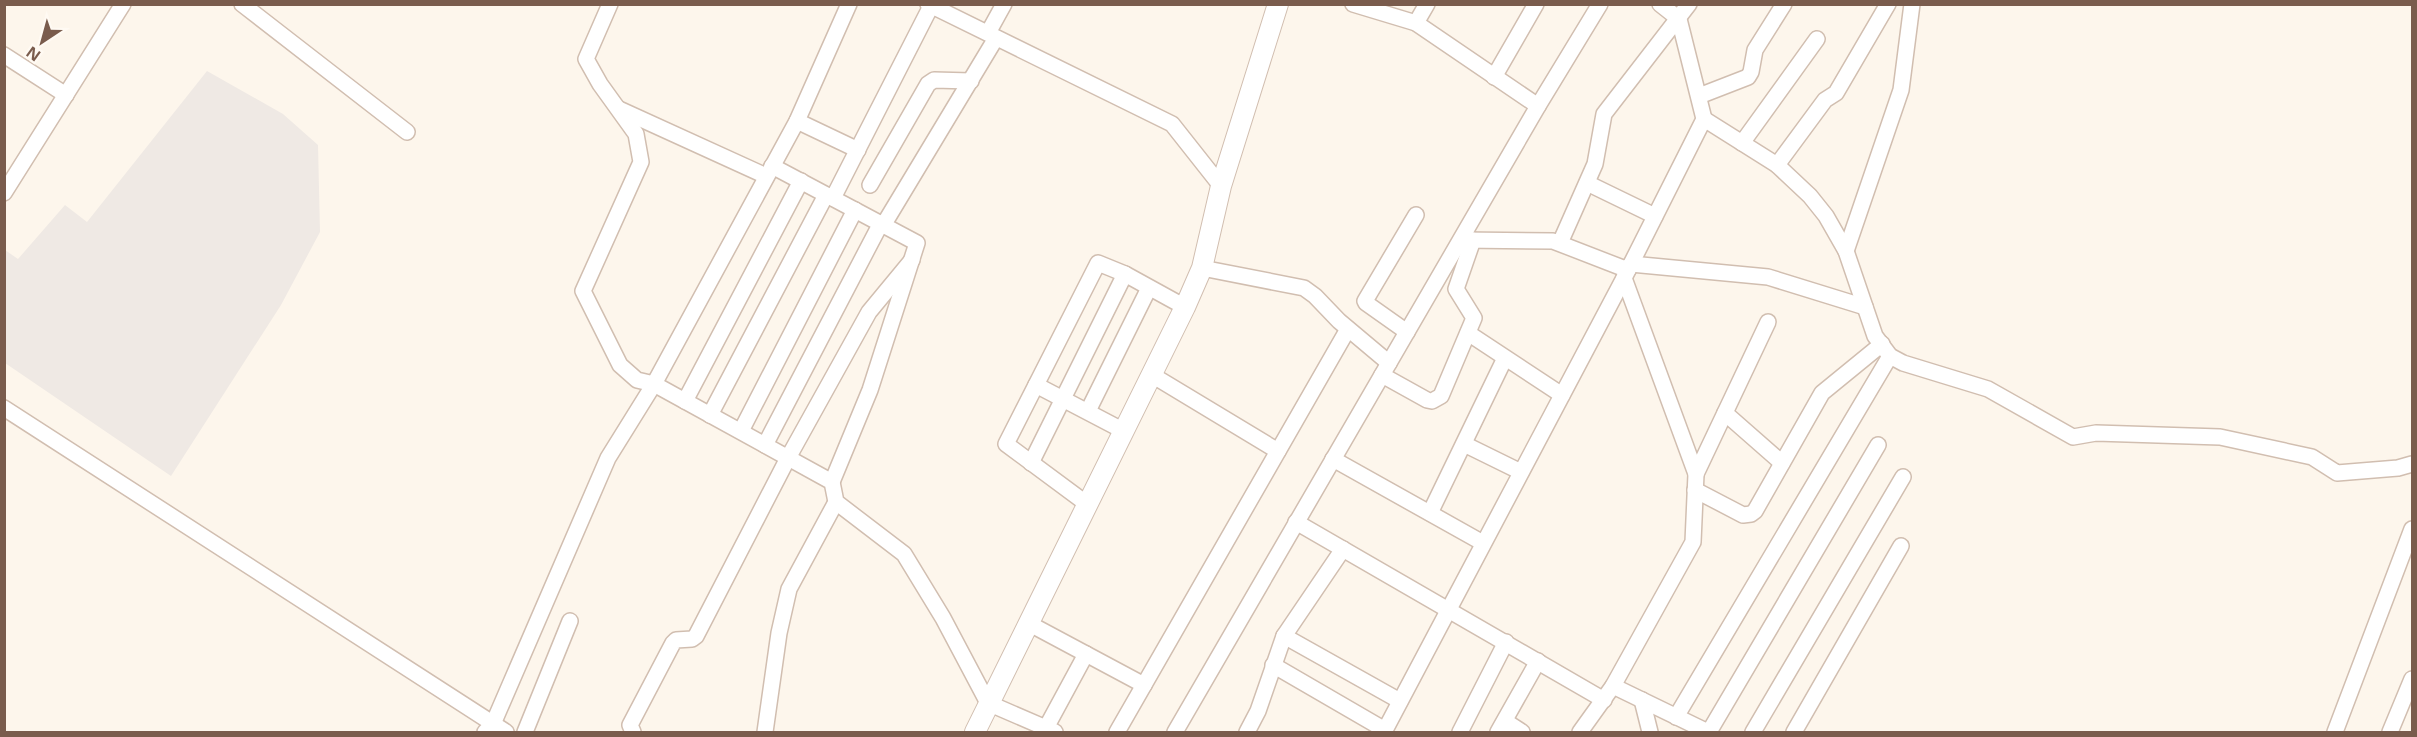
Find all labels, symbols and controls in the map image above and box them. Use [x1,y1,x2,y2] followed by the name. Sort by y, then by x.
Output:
[12,12,72,72] north arrow
[21,41,45,67] text: N

